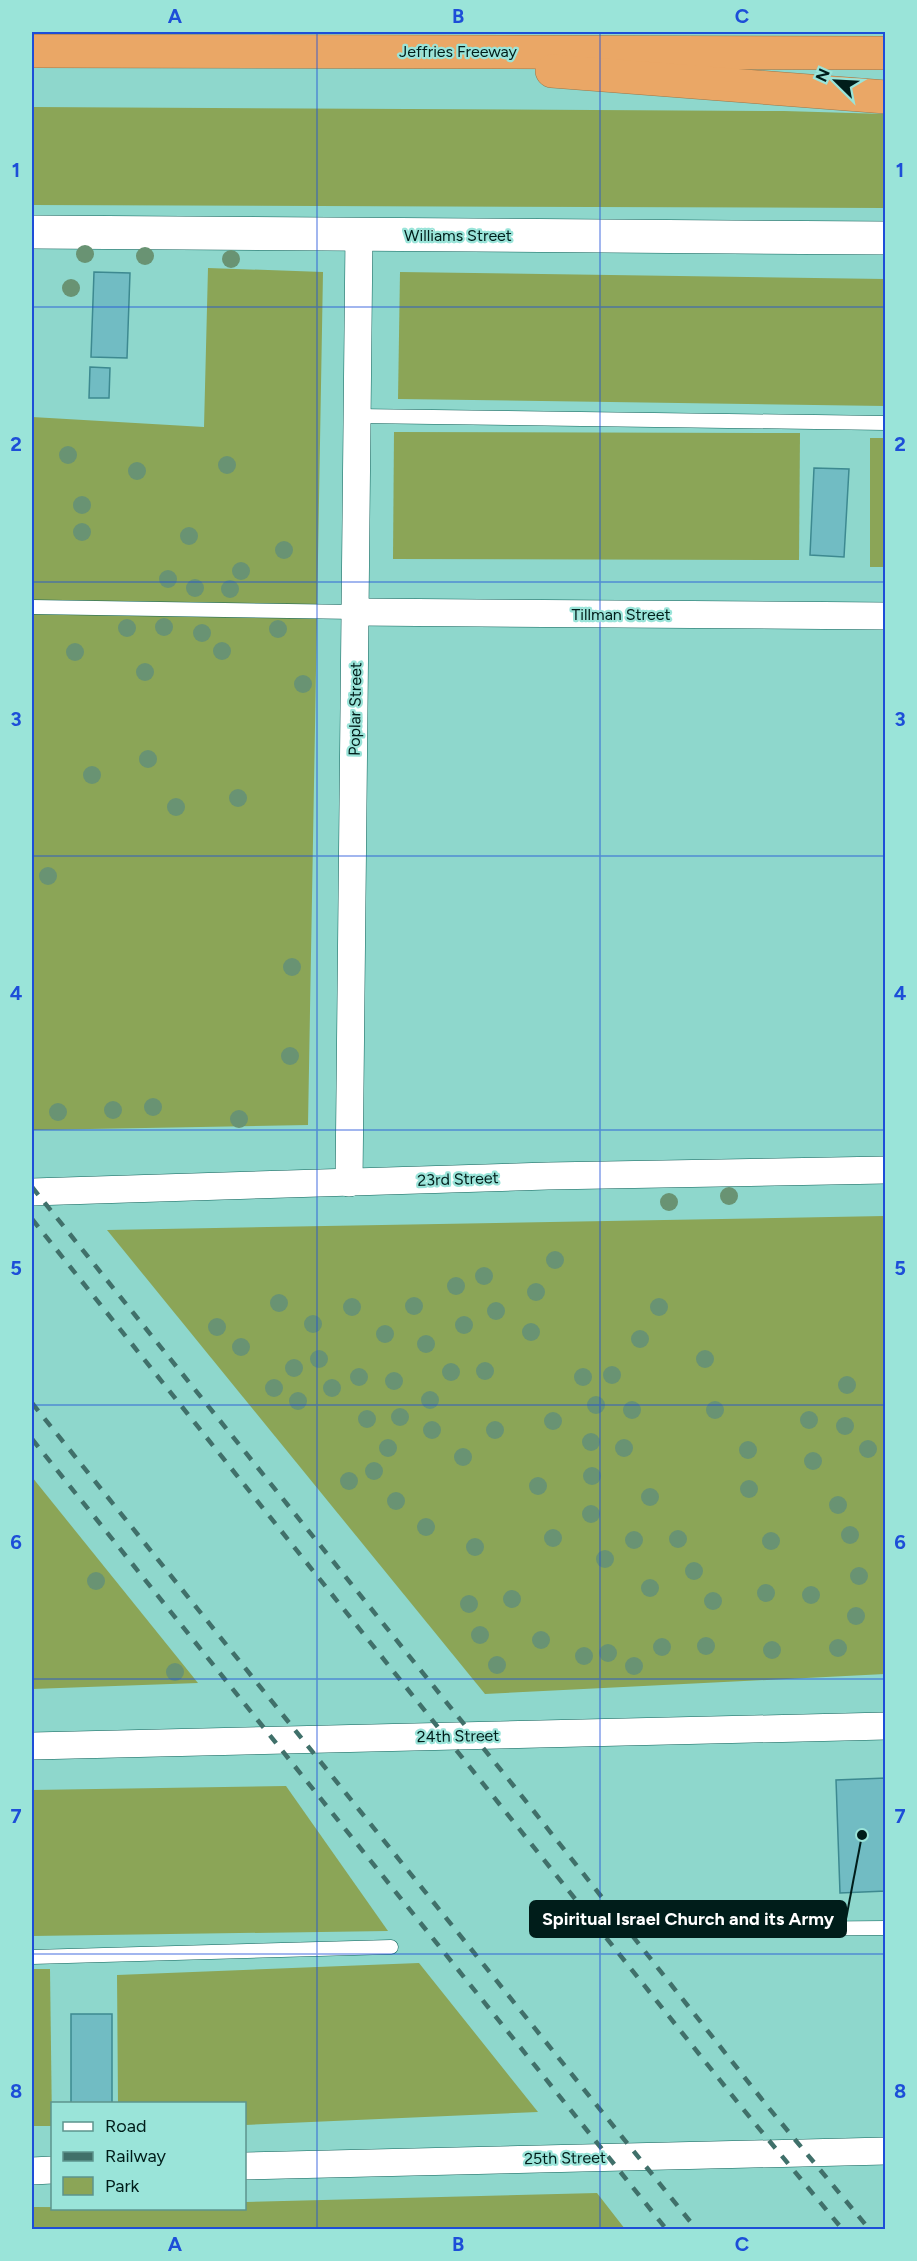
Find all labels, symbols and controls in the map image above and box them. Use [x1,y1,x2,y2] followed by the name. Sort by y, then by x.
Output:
[168,4,183,28] text: A
[452,4,464,28] text: B
[735,4,749,28] text: C
[399,42,518,61] street label: Jeffries Freeway
[806,51,866,111] north arrow
[812,66,834,85] text: N
[12,158,20,182] text: 1
[896,158,904,182] text: 1
[404,226,512,245] street label: Williams Street
[10,432,22,456] text: 2
[894,432,906,456] text: 2
[571,605,671,624] street label: Tillman Street
[345,662,365,756] street label: Poplar Street
[10,707,22,731] text: 3
[894,707,906,731] text: 3
[10,981,23,1005] text: 4
[894,981,907,1005] text: 4
[417,1168,499,1190] street label: 23rd Street
[10,1256,22,1280] text: 5
[894,1256,906,1280] text: 5
[10,1530,22,1554] text: 6
[894,1530,906,1554] text: 6
[417,1726,499,1746] street label: 24th Street
[10,1804,22,1828] text: 7
[894,1804,906,1828] text: 7
[530,1901,846,1937] callout: Spiritual Israel Church and its Army
[542,1908,835,1930] text: Spiritual Israel Church and its Army
[10,2079,22,2103] text: 8
[894,2079,906,2103] text: 8
[51,2102,246,2210] legend
[105,2115,146,2137] text: Road
[105,2145,167,2167] text: Railway
[524,2148,606,2168] street label: 25th Street
[105,2175,140,2197] text: Park
[168,2232,183,2256] text: A
[452,2232,464,2256] text: B
[735,2232,749,2256] text: C

